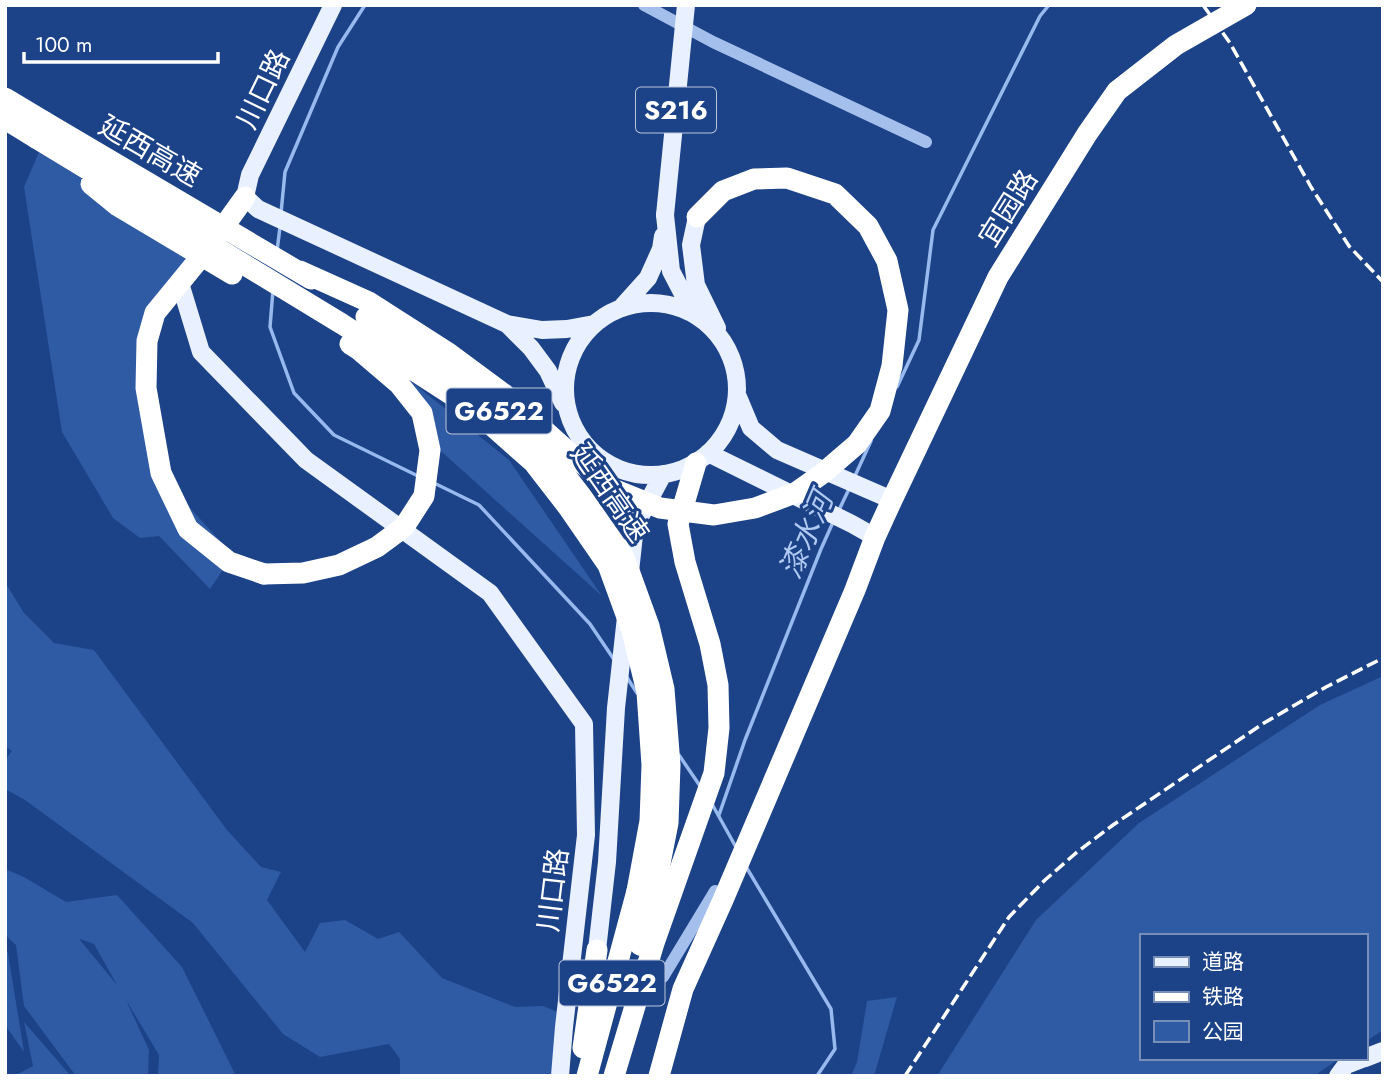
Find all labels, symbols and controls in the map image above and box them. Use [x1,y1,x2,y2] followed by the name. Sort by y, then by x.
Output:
[24,21,219,65] scale bar
[35,30,92,60] text: 100 m
[226,42,300,136] street label: 川口路
[636,88,716,132] road number: S216
[91,105,209,197] street label: 延西高速
[968,162,1048,254] street label: 宜园路
[447,388,552,434] road number: G6522
[561,435,659,551] street label: 延西高速
[769,481,845,585] water label: 漆水河
[528,846,578,934] street label: 川口路
[1140,934,1367,1060] legend
[1202,947,1244,977] text: 道路
[560,960,664,1006] road number: G6522
[1202,982,1244,1012] text: 铁路
[1202,1017,1244,1047] text: 公园

